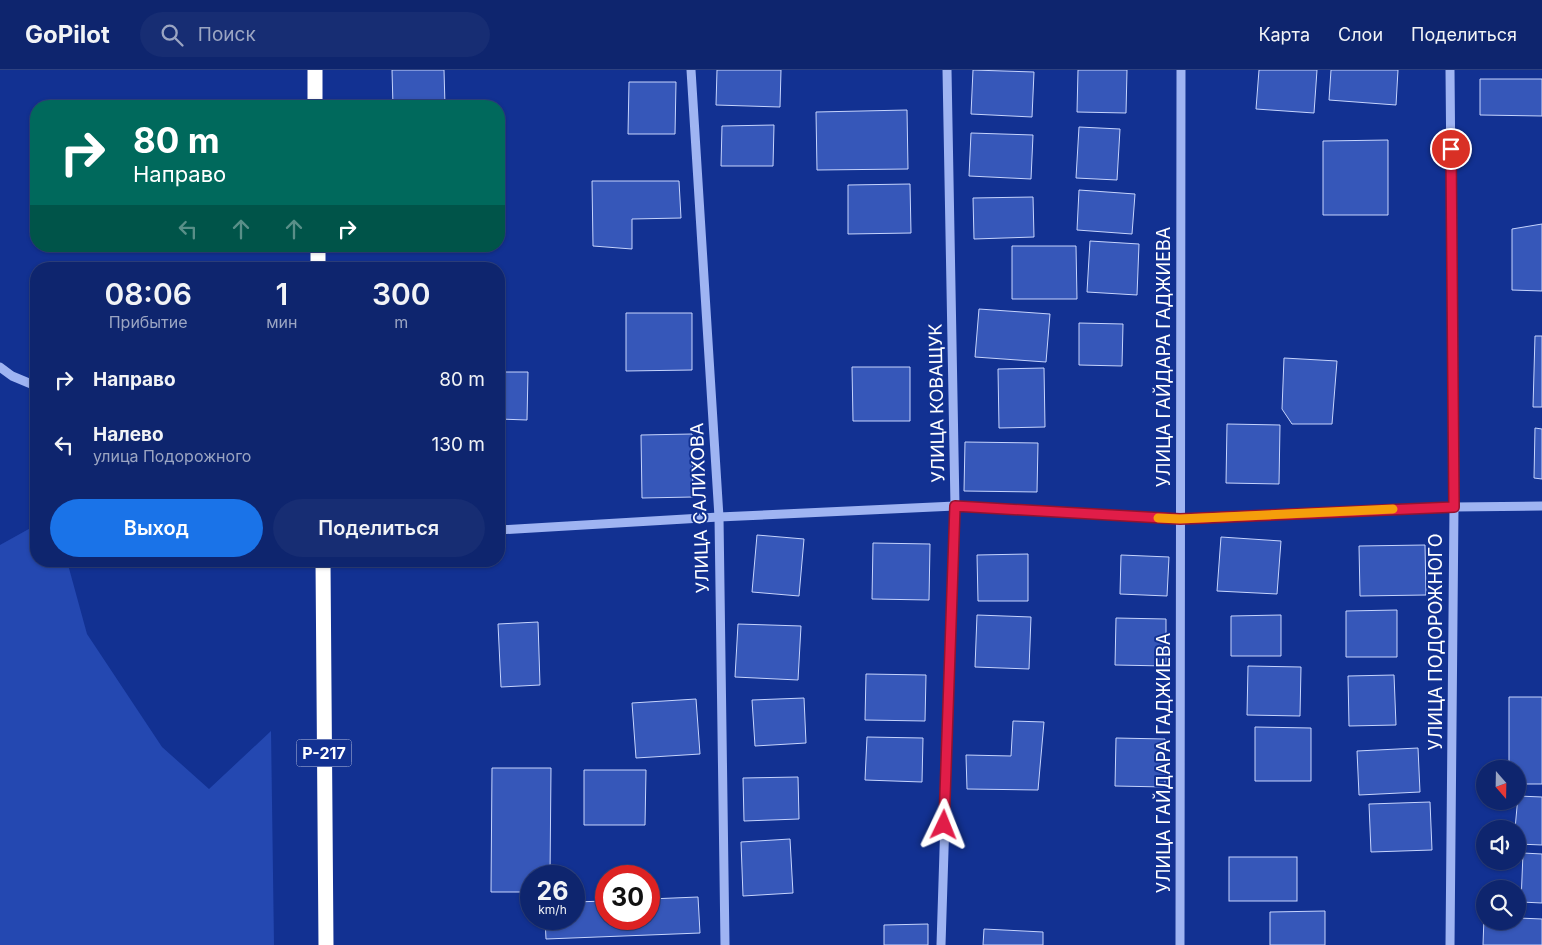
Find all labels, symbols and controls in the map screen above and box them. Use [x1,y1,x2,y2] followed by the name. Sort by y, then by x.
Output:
[140,12,490,57] search box
[25,20,110,49] text: GoPilot
[158,21,186,49] icon: search
[198,23,256,46] text: Поиск
[1258,24,1310,45] text: Карта
[1338,24,1383,45] text: Слои
[1411,24,1517,45] text: Поделиться
[133,119,220,161] text: 80 m
[50,120,115,185] icon: right
[1430,128,1472,170] pin
[1437,135,1465,163] icon: arrive
[133,161,226,187] text: Направо
[174,215,202,243] icon: left
[227,215,255,243] icon: ahead
[280,215,308,243] icon: ahead
[333,215,361,243] icon: right
[1152,227,1174,487] street label: УЛИЦА ГАЙДАРА ГАДЖИЕВА
[104,276,192,312] text: 08:06
[276,276,288,312] text: 1
[372,276,431,312] text: 300
[109,312,188,332] text: Прибытие
[266,312,298,332] text: мин
[394,312,408,332] text: m
[925,323,948,483] street label: УЛИЦА КОВАЩУК
[50,366,78,394] icon: right
[93,368,176,391] text: Направо
[439,368,485,391] text: 80 m
[686,422,713,594] street label: УЛИЦА САЛИХОВА
[93,423,164,446] text: Налево
[50,431,78,459] icon: left
[432,433,485,456] text: 130 m
[93,446,251,466] text: улица Подорожного
[50,499,263,557] button: Выход
[273,499,485,557] button: Поделиться
[1425,534,1446,750] street label: УЛИЦА ПОДОРОЖНОГО
[1152,633,1174,893] street label: УЛИЦА ГАЙДАРА ГАДЖИЕВА
[296,740,352,766] road number: Р-217
[1476,760,1526,810] north arrow
[1476,760,1526,930] map controls
[917,798,969,850] position arrow
[1476,820,1526,870] button: sound
[595,865,660,930] speed limit sign: 30
[537,876,568,906] text: 26
[1476,880,1526,930] button: search
[538,902,567,917] text: km/h

